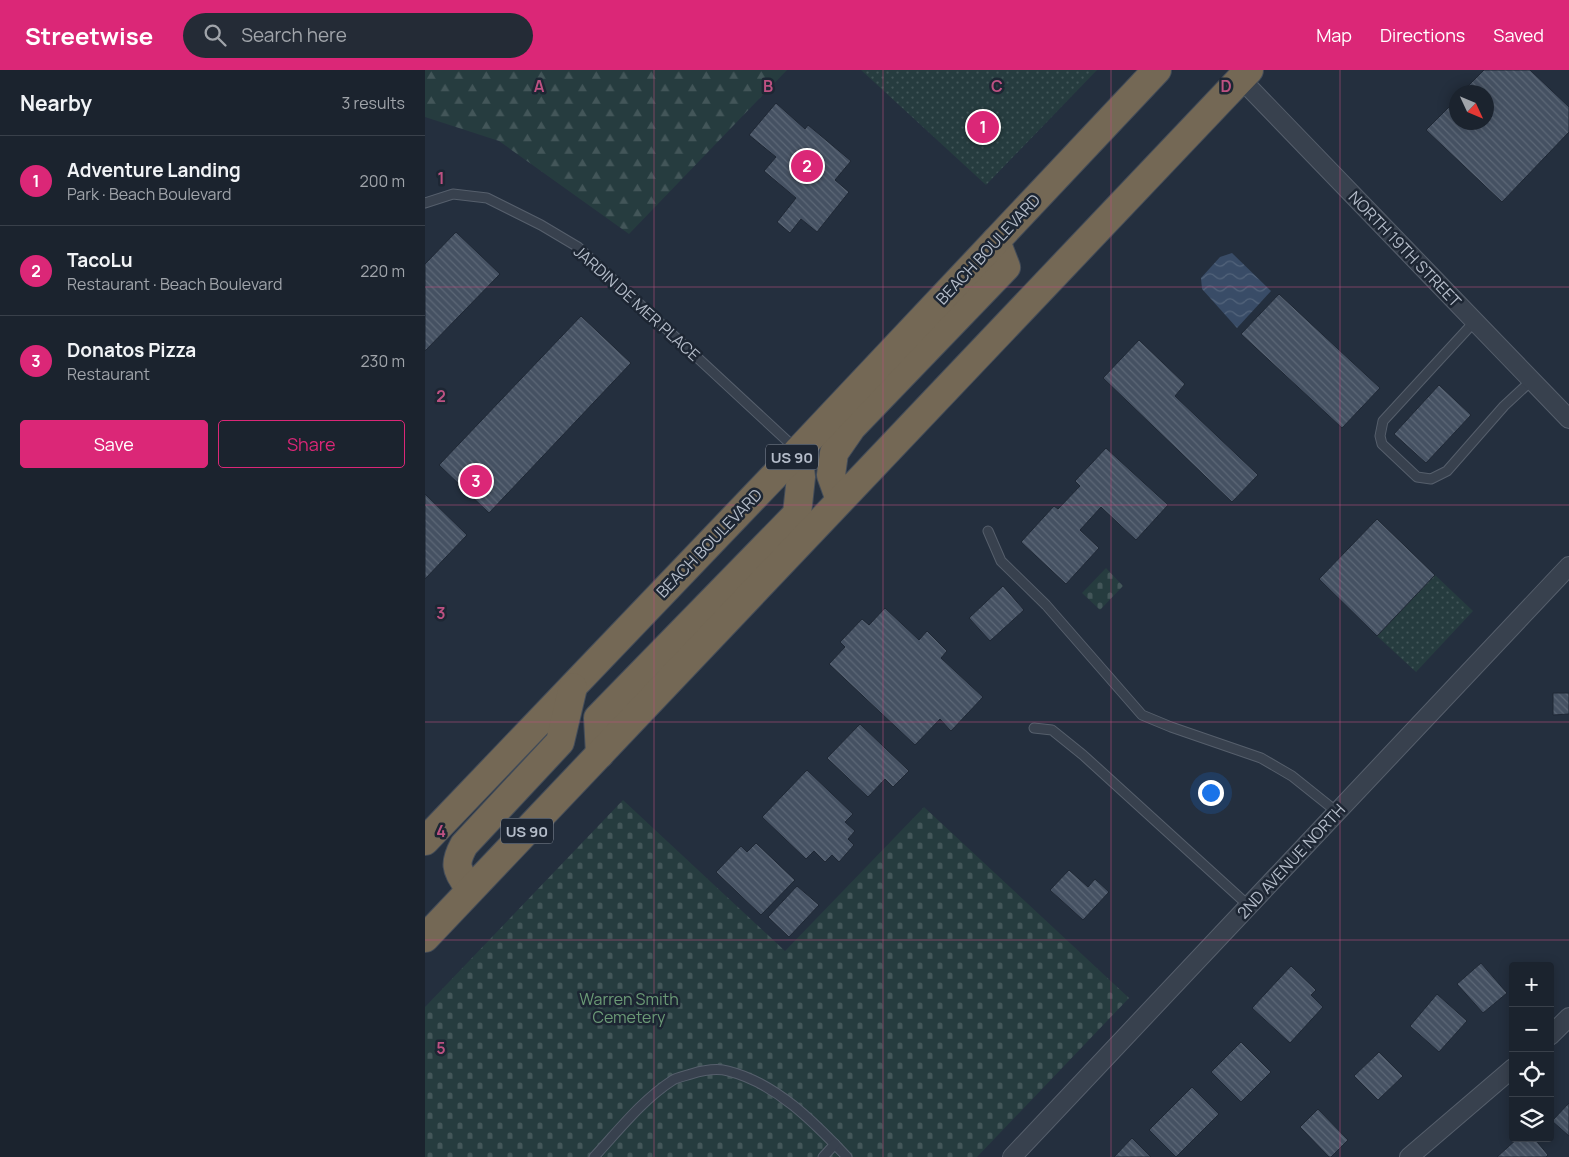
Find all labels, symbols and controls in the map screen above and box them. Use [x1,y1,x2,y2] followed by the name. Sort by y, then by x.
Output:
[183,13,533,58] search box
[25,19,153,52] text: Streetwise
[201,21,229,49] icon: search
[241,22,347,48] text: Search here
[1316,23,1352,47] text: Map
[1380,23,1465,47] text: Directions
[1493,23,1544,47] text: Saved
[534,75,545,97] text: A
[763,75,773,97] text: B
[991,75,1003,97] text: C
[1220,75,1232,97] text: D
[1449,85,1494,130] north arrow
[20,89,92,117] text: Nearby
[342,92,405,114] text: 3 results
[967,108,999,146] pin: 1
[791,147,823,185] pin: 2
[67,157,241,183] text: Adventure Landing
[437,167,445,189] text: 1
[32,170,40,192] text: 1
[360,170,405,192] text: 200 m
[67,183,232,205] text: Park · Beach Boulevard
[1344,186,1467,312] street label: NORTH 19TH STREET
[931,189,1045,309] street label: BEACH BOULEVARD
[569,240,705,366] street label: JARDIN DE MER PLACE
[67,247,133,273] text: TacoLu
[31,260,41,282] text: 2
[360,260,405,282] text: 220 m
[67,273,283,295] text: Restaurant · Beach Boulevard
[67,337,196,363] text: Donatos Pizza
[31,350,41,372] text: 3
[361,350,405,372] text: 230 m
[67,363,150,385] text: Restaurant
[436,385,446,407] text: 2
[20,420,208,468] button: Save
[218,420,405,468] button: Share
[766,444,818,470] road number: US 90
[460,462,492,500] pin: 3
[651,483,767,602] street label: BEACH BOULEVARD
[436,602,446,624] text: 3
[1198,780,1224,806] your location
[1232,799,1350,923] street label: 2ND AVENUE NORTH
[501,818,553,844] road number: US 90
[436,820,446,842] text: 4
[1509,962,1554,1142] map controls
[1509,962,1554,1007] button: +
[579,988,679,1028] park label: Warren Smith Cemetery
[1509,1007,1554,1052] button: −
[436,1037,446,1059] text: 5
[1509,1052,1554,1097] button: locate
[1509,1097,1554,1142] button: layers

